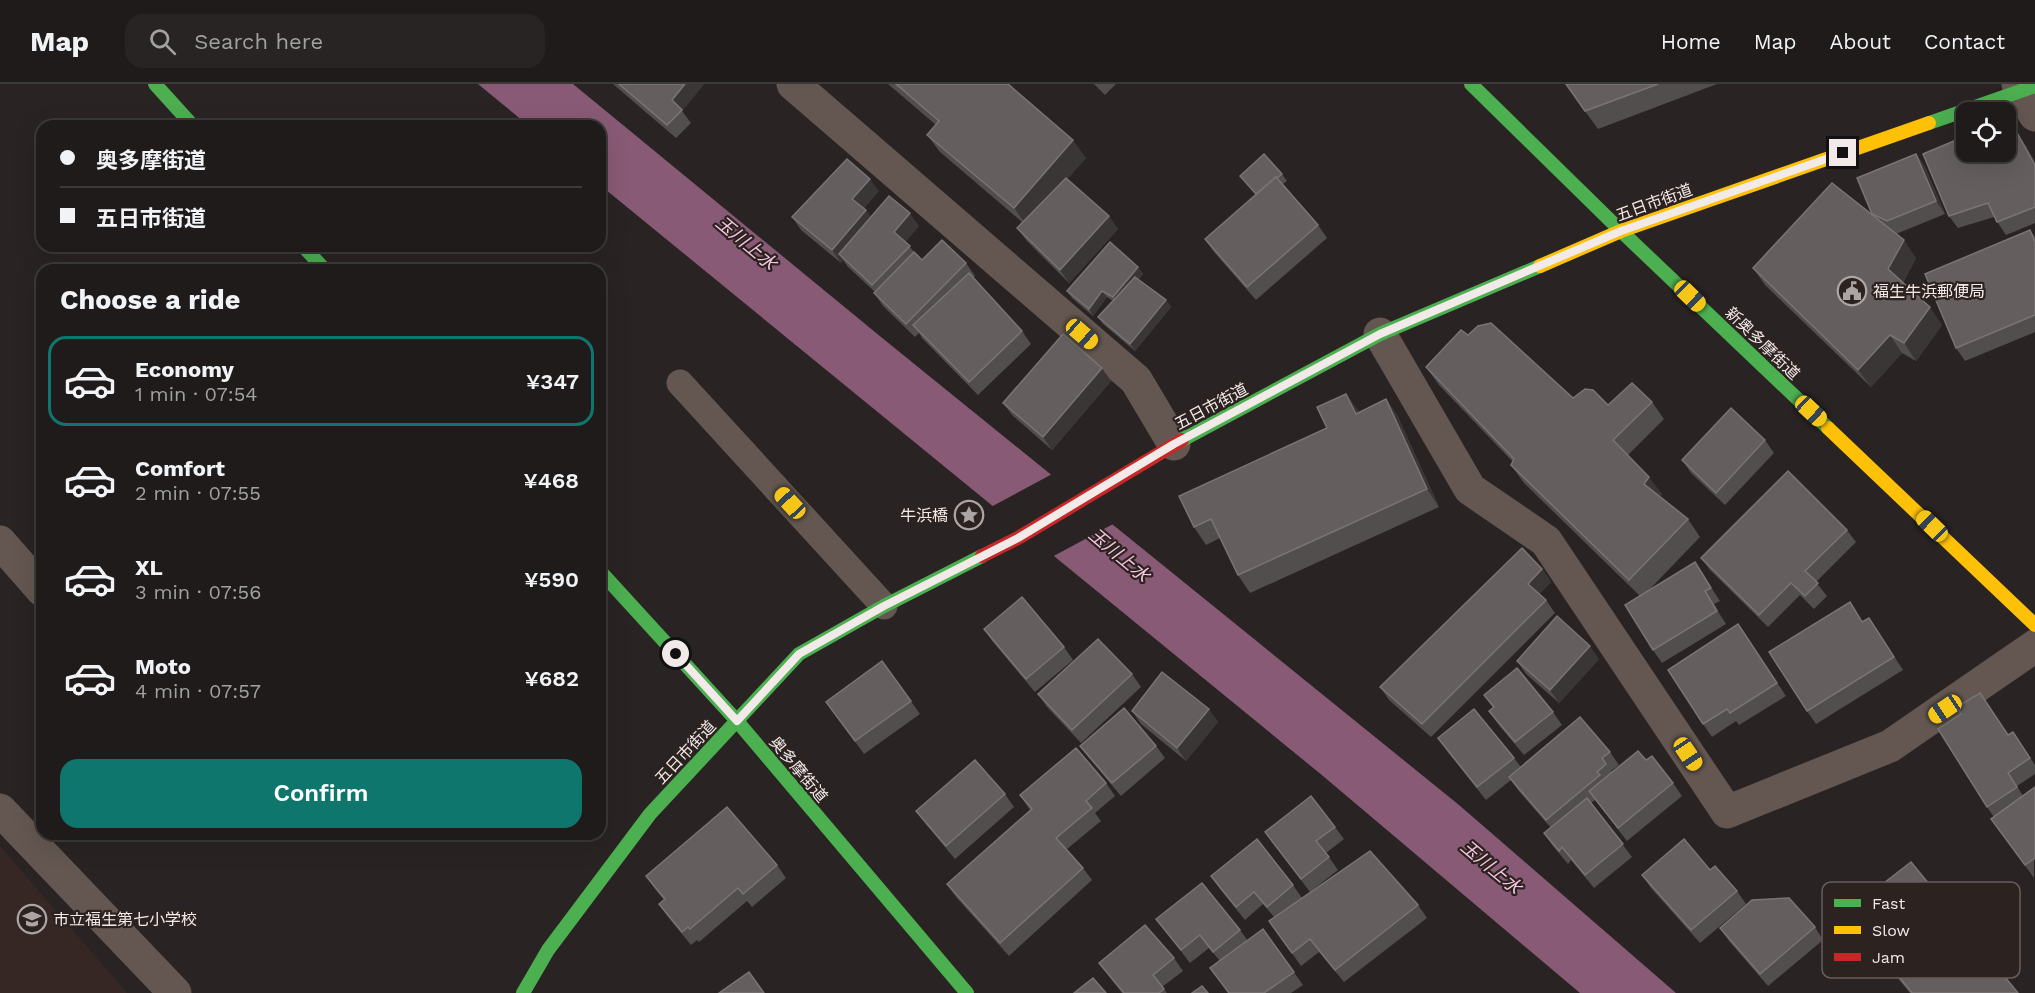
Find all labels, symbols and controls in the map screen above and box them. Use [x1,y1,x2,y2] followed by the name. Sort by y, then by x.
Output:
[125,14,545,68] search box
[30,25,89,58] text: Map
[146,25,179,58] icon: search
[194,29,323,54] text: Search here
[1661,29,1721,54] text: Home
[1754,29,1797,54] text: Map
[1830,29,1891,54] text: About
[1924,29,2005,54] text: Contact
[1956,102,2016,162] map controls
[1956,102,2016,162] button: locate
[1829,139,1856,166] route end
[96,148,206,173] text: 奥多摩街道
[1613,180,1695,225] street label: 五日市街道
[96,206,206,231] text: 五日市街道
[712,211,782,275] water label: 玉川上水
[1836,275,1868,307] public building icon: 福生牛浜郵便局
[1671,277,1709,315] car
[1873,282,1985,301] place label: 福生牛浜郵便局
[60,284,240,316] text: Choose a ride
[1722,303,1804,384] street label: 新奥多摩街道
[1063,315,1101,353] car
[63,354,117,408] icon: car
[135,357,234,382] text: Economy
[526,369,579,394] text: ¥347
[1171,379,1251,434] street label: 五日市街道
[135,382,258,406] text: 1 min · 07:54
[1792,392,1830,430] car
[63,453,117,507] icon: car
[135,456,225,481] text: Comfort
[524,468,579,493] text: ¥468
[135,481,261,505] text: 2 min · 07:55
[771,484,809,522] car
[953,499,985,531] place icon: 牛浜橋
[900,506,948,525] place label: 牛浜橋
[1913,507,1951,545] car
[1085,523,1155,587] water label: 玉川上水
[63,552,117,606] icon: car
[135,555,163,580] text: XL
[524,567,579,592] text: ¥590
[135,580,261,604] text: 3 min · 07:56
[662,640,689,667] route start
[63,651,117,705] icon: car
[135,654,191,679] text: Moto
[525,666,579,691] text: ¥682
[135,679,261,703] text: 4 min · 07:57
[1925,691,1965,727] car
[651,717,720,788] street label: 五日市街道
[766,733,832,806] street label: 奥多摩街道
[1670,734,1706,774] car
[60,759,582,828] button: Confirm
[1457,835,1527,899] water label: 玉川上水
[1822,882,2020,978] legend
[1872,894,1905,913] text: Fast
[16,903,48,935] school or university icon: 市立福生第七小学校
[53,910,197,929] place label: 市立福生第七小学校
[1872,921,1910,940] text: Slow
[1872,948,1905,967] text: Jam

